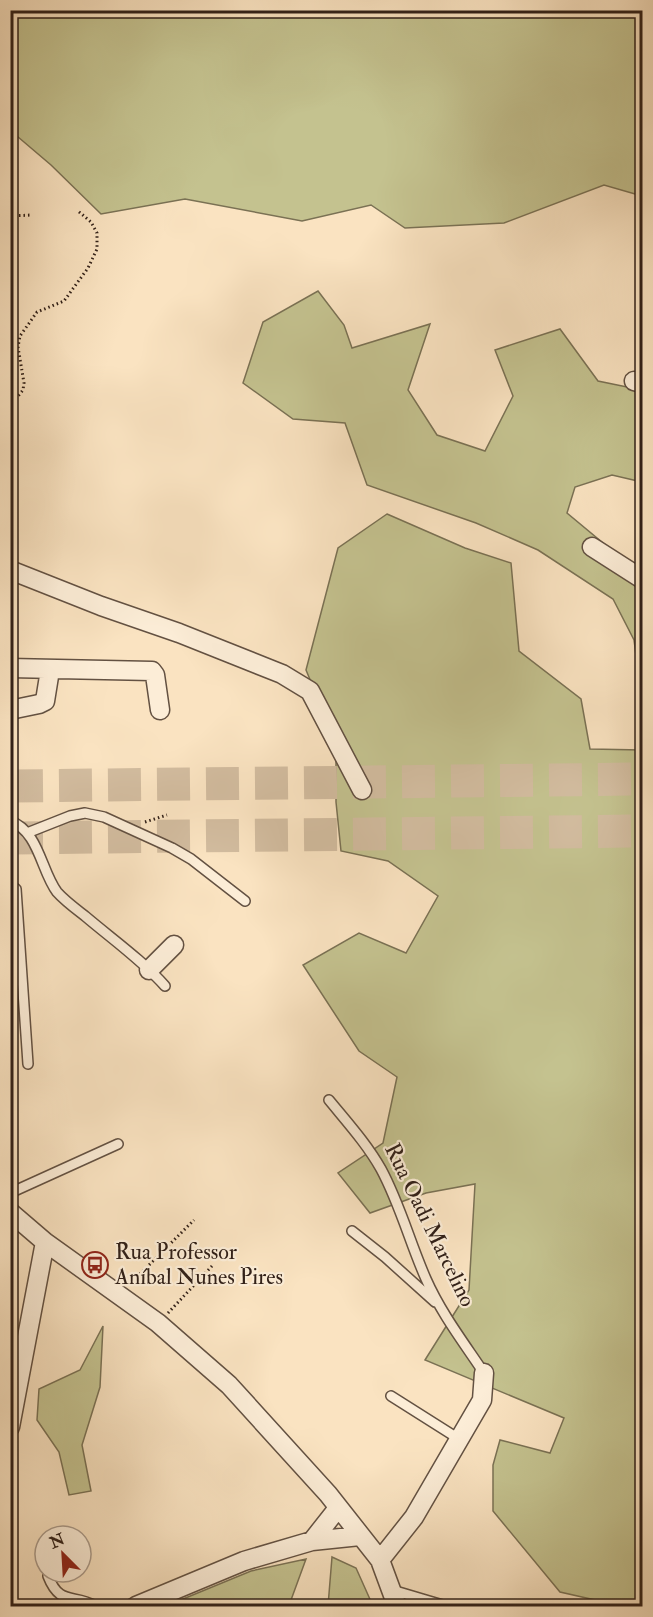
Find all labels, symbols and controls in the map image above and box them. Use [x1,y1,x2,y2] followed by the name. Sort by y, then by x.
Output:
[378,1139,482,1311] street label: Rua Oadi Marcelino
[114,1238,283,1291] place label: Rua Professor Aníbal Nunes Pires
[80,1250,110,1280] bus stop icon: Rua Professor Aníbal Nunes Pires
[33,1524,93,1584] north arrow
[46,1529,69,1554] text: N

